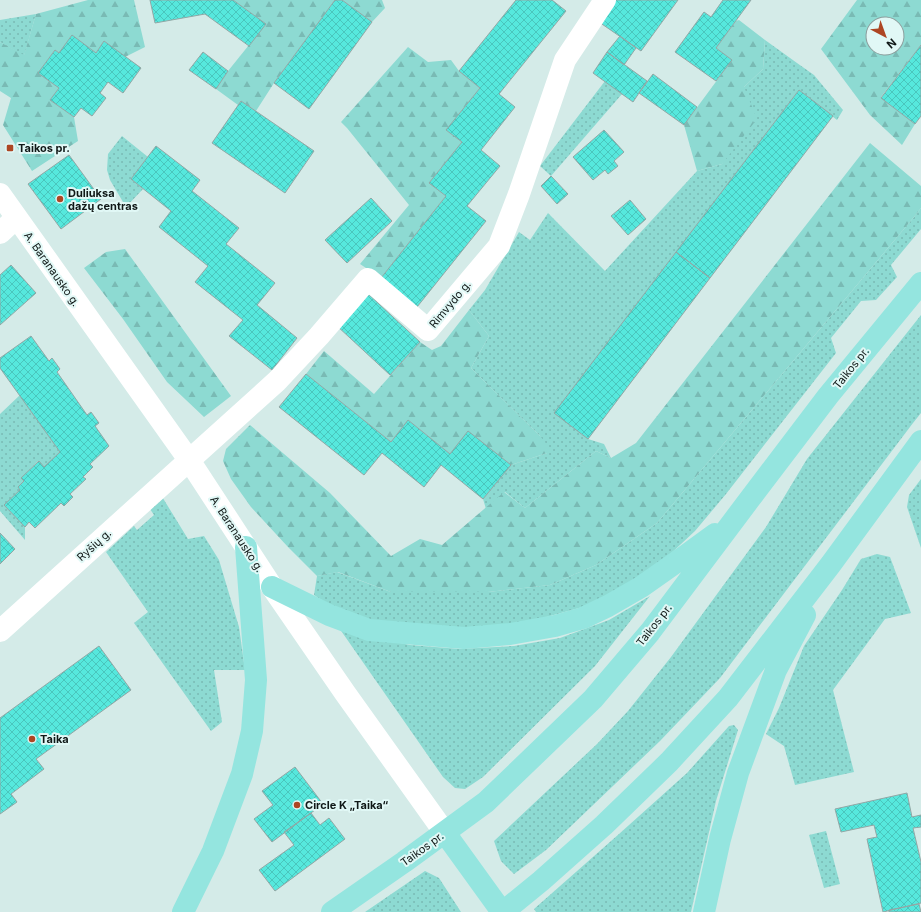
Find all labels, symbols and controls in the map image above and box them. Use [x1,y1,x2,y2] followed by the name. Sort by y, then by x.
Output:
[865,16,905,56] north arrow
[884,36,899,52] text: N
[18,141,70,155] place label: Taikos pr.
[5,143,15,153] marker: Taikos pr.
[68,186,138,213] place label: Duliuksa dažų centras
[55,194,65,204] marker: Duliuksa dažų centras
[21,229,83,309] street label: A. Baranausko g.
[426,277,474,331] street label: Rimvydo g.
[830,344,872,392] street label: Taikos pr.
[207,493,267,575] street label: A. Baranausko g.
[74,526,114,564] street label: Ryšių g.
[633,601,675,649] street label: Taikos pr.
[40,732,69,746] place label: Taika
[27,734,37,744] marker: Taika
[305,798,388,812] place label: Circle K „Taika“
[292,800,302,810] marker: Circle K „Taika“
[398,829,446,869] street label: Taikos pr.

